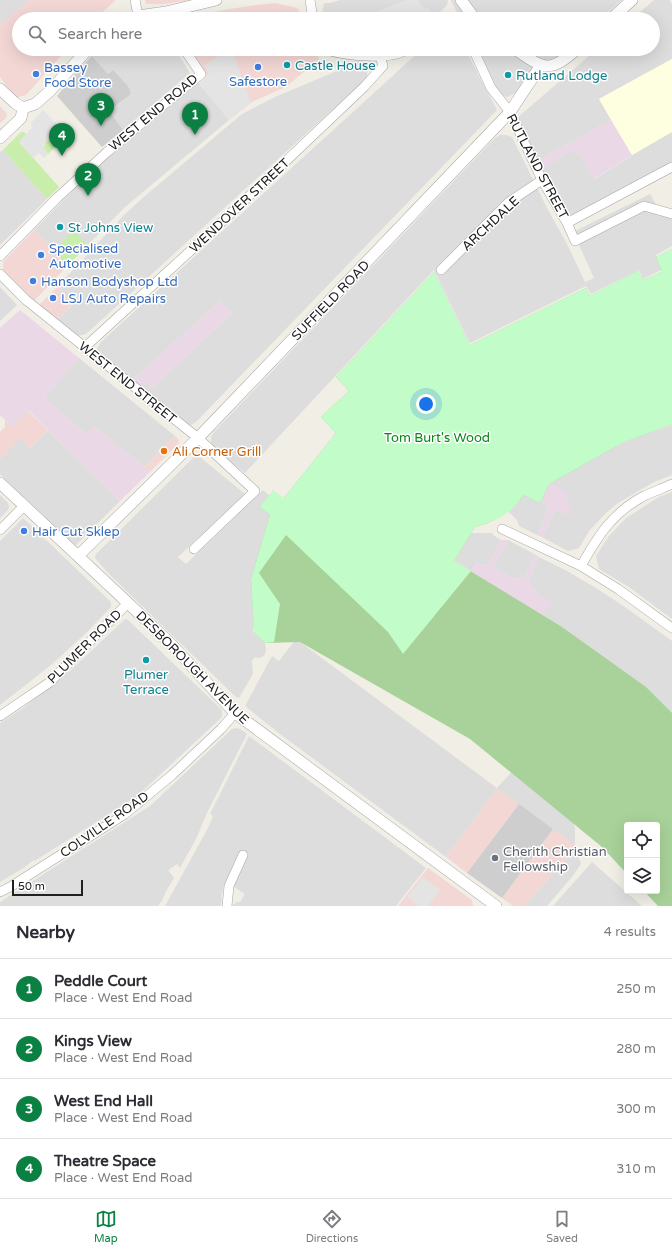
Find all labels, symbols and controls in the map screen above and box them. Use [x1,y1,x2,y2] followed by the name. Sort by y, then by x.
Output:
[12,12,660,56] search box
[26,23,48,45] icon: search
[58,25,142,43] text: Search here
[295,58,376,74] place label: Castle House
[44,60,111,91] place label: Bassey Food Store
[282,60,292,70] marker: Castle House
[253,62,263,72] marker: Safestore
[516,68,607,84] place label: Rutland Lodge
[31,69,41,79] marker: Bassey Food Store
[503,70,513,80] marker: Rutland Lodge
[106,71,202,155] street label: WEST END ROAD
[229,74,287,90] place label: Safestore
[88,93,114,126] pin: 3
[182,102,208,135] pin: 1
[503,111,572,222] street label: RUTLAND STREET
[49,123,75,156] pin: 4
[186,155,293,256] street label: WENDOVER STREET
[75,163,101,196] pin: 2
[459,193,523,254] street label: ARCHDALE
[68,220,153,236] place label: St Johns View
[55,222,65,232] marker: St Johns View
[49,241,121,272] place label: Specialised Automotive
[36,250,46,260] marker: Specialised Automotive
[288,257,373,344] street label: SUFFIELD ROAD
[41,274,178,290] place label: Hanson Bodyshop Ltd
[28,276,38,286] marker: Hanson Bodyshop Ltd
[61,291,166,307] place label: LSJ Auto Repairs
[48,293,58,303] marker: LSJ Auto Repairs
[75,338,180,427] street label: WEST END STREET
[416,394,436,414] your location
[384,430,490,446] park label: Tom Burt's Wood
[172,444,261,460] place label: Ali Corner Grill
[159,446,169,456] marker: Ali Corner Grill
[32,524,120,540] place label: Hair Cut Sklep
[19,526,29,536] marker: Hair Cut Sklep
[44,606,125,687] street label: PLUMER ROAD
[132,608,252,728] street label: DESBOROUGH AVENUE
[141,655,151,665] marker: Plumer Terrace
[123,667,169,698] place label: Plumer Terrace
[57,788,152,861] street label: COLVILLE ROAD
[624,822,660,894] map controls
[624,822,660,858] button: locate
[503,844,607,875] place label: Cherith Christian Fellowship
[490,853,500,863] marker: Cherith Christian Fellowship
[624,858,660,894] button: layers
[12,878,83,897] scale bar
[18,880,45,893] text: 50 m
[16,922,75,943] text: Nearby
[604,924,656,940] text: 4 results
[54,972,147,990] text: Peddle Court
[25,981,33,997] text: 1
[616,981,656,997] text: 250 m
[54,990,192,1006] text: Place · West End Road
[54,1032,132,1050] text: Kings View
[25,1041,33,1057] text: 2
[616,1041,656,1057] text: 280 m
[54,1050,192,1066] text: Place · West End Road
[54,1092,153,1110] text: West End Hall
[25,1101,33,1117] text: 3
[616,1101,656,1117] text: 300 m
[54,1110,192,1126] text: Place · West End Road
[54,1152,156,1170] text: Theatre Space
[25,1161,33,1177] text: 4
[616,1161,656,1177] text: 310 m
[54,1170,192,1186] text: Place · West End Road
[94,1208,118,1245] tab: Map
[306,1208,358,1245] tab: Directions
[546,1208,578,1245] tab: Saved

